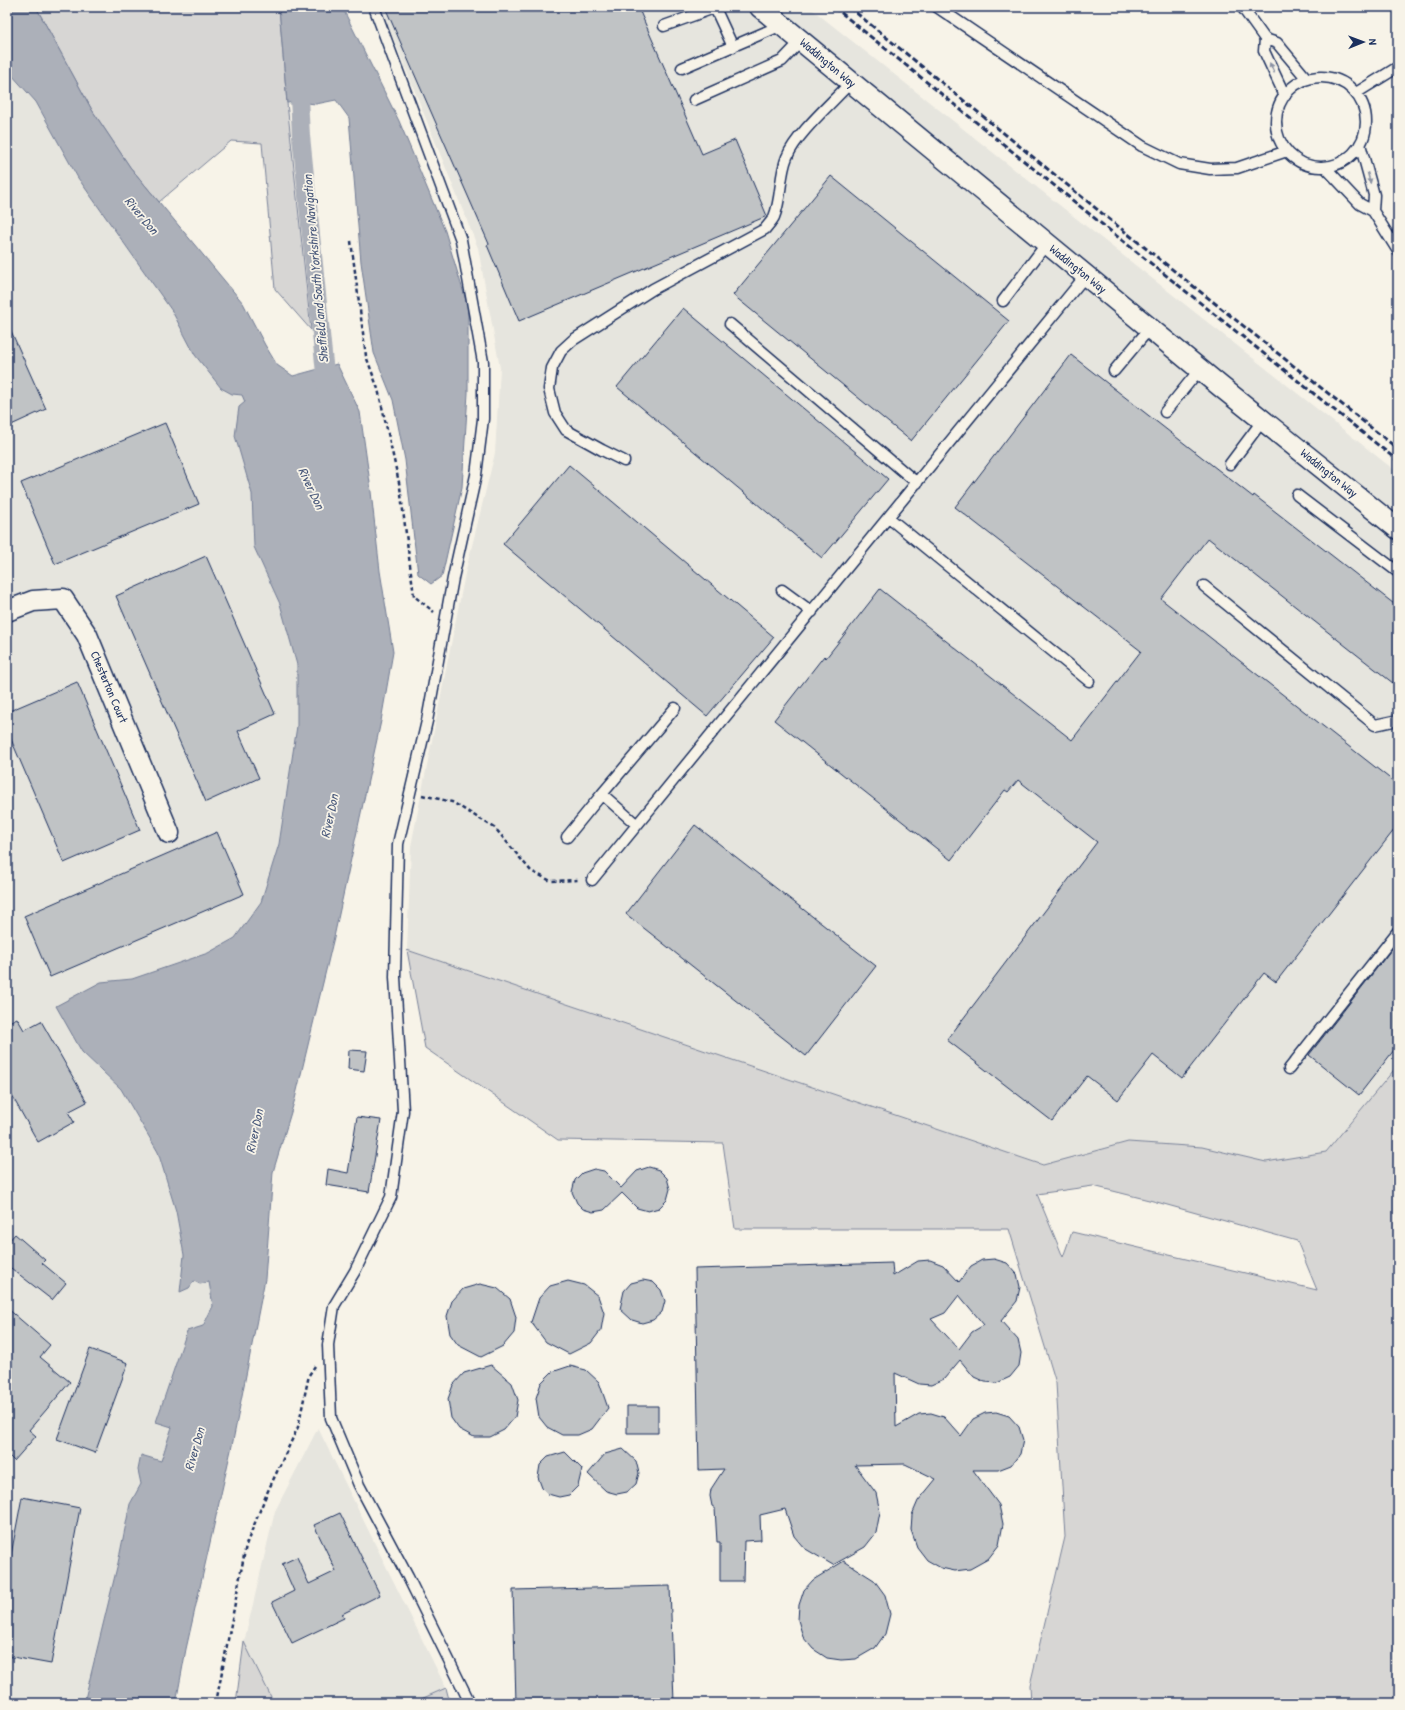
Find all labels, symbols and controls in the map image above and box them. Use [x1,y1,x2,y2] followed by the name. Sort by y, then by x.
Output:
[1343,22,1383,62] north arrow
[796,34,860,91] street label: Waddington Way
[1366,39,1380,45] text: N
[1269,63,1275,74] one-way arrow
[1366,172,1372,184] one-way arrow
[298,173,333,364] water label: Sheffield and South Yorkshire Navigation
[121,192,164,239] water label: River Don
[1046,240,1111,297] street label: Waddington Way
[1297,444,1362,501] street label: Waddington Way
[294,464,330,513] water label: River Don
[87,648,133,726] street label: Chesterton Court
[316,791,343,840] water label: River Don
[241,1106,268,1155] water label: River Don
[179,1424,209,1473] water label: River Don

